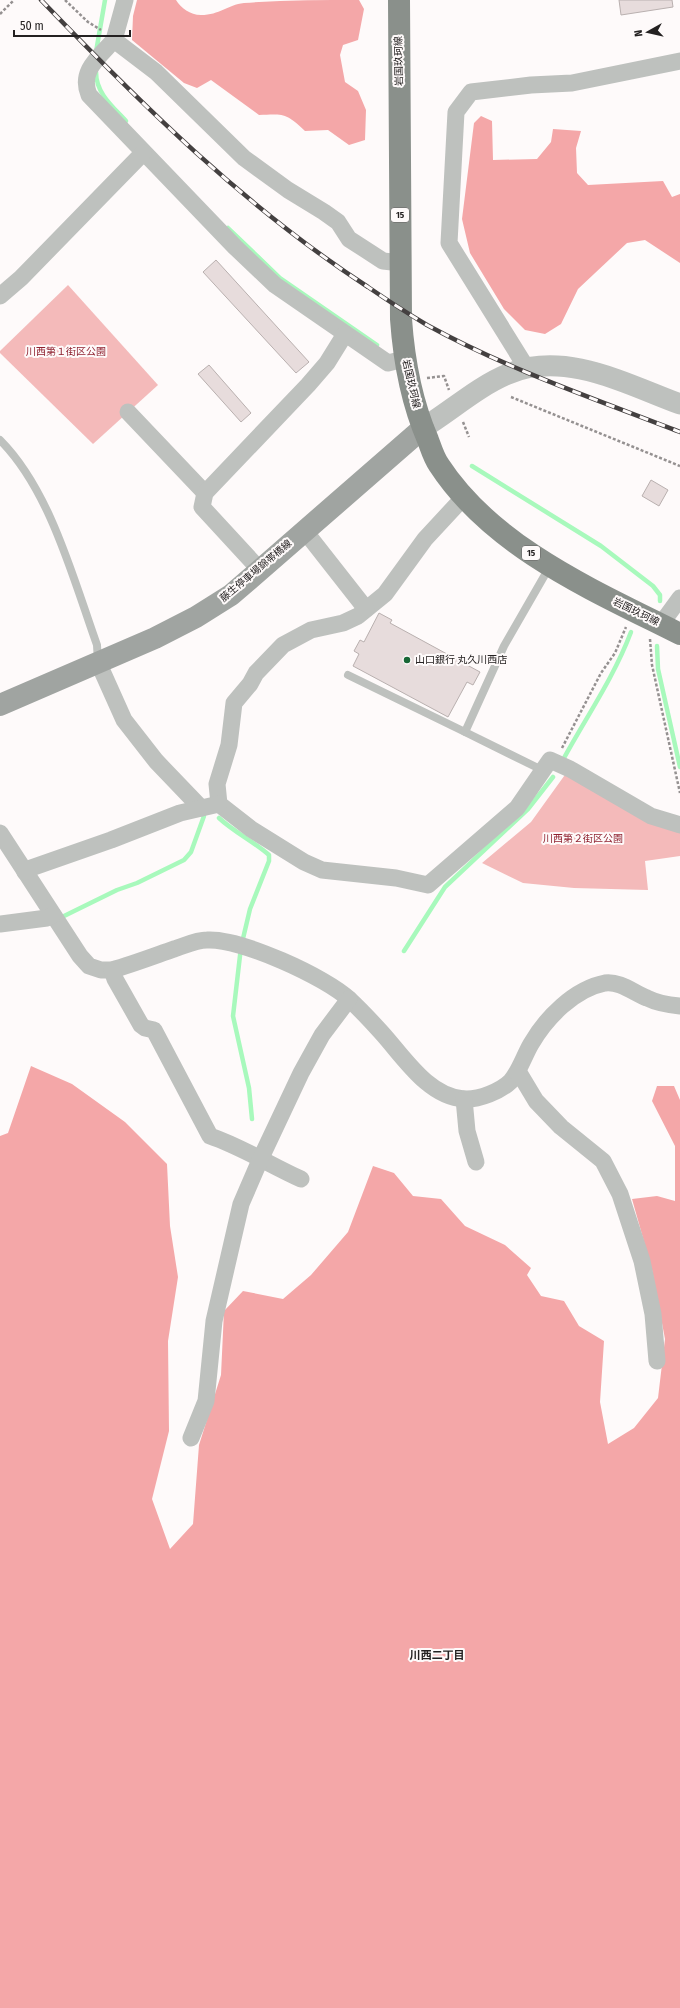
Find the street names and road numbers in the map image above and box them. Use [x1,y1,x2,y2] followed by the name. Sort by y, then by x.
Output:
[393,36,405,86] street label: 岩国玖珂線
[391,208,409,222] road number: 15
[400,358,422,410] street label: 岩国玖珂線
[218,537,294,605] street label: 藤生停車場錦帯橋線
[522,546,540,560] road number: 15
[611,596,661,628] street label: 岩国玖珂線

